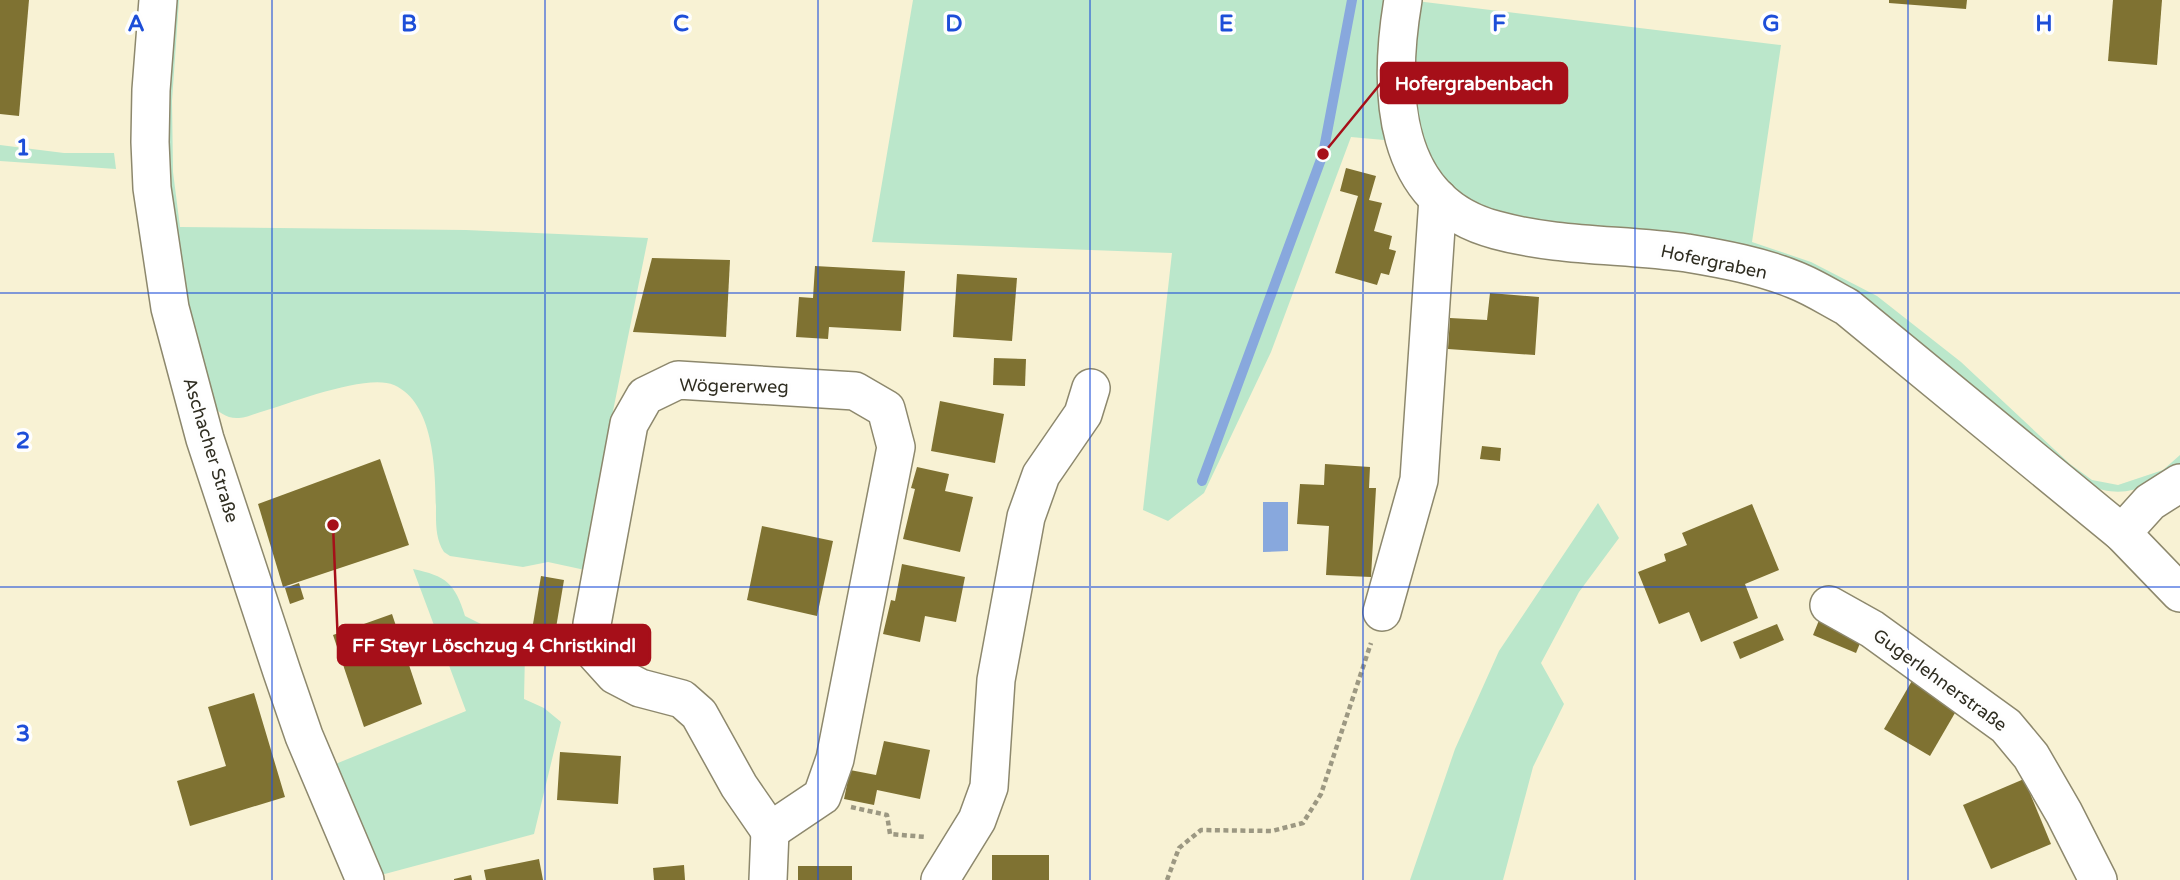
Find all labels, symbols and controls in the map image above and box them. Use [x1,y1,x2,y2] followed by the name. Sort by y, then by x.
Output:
[127,10,145,38] text: A
[401,10,417,38] text: B
[673,10,689,38] text: C
[945,10,963,38] text: D
[1219,10,1233,38] text: E
[1492,10,1506,38] text: F
[1762,10,1780,38] text: G
[2035,10,2053,38] text: H
[1381,63,1567,103] callout: Hofergrabenbach
[1395,73,1553,96] text: Hofergrabenbach
[16,134,30,162] text: 1
[1659,240,1769,284] street label: Hofergraben
[679,374,789,398] street label: Wögererweg
[178,375,244,525] street label: Aschacher Straße
[16,427,30,455] text: 2
[1869,624,2011,736] street label: Gugerlehnerstraße
[338,625,650,665] callout: FF Steyr Löschzug 4 Christkindl
[352,635,636,658] text: FF Steyr Löschzug 4 Christkindl
[16,720,30,748] text: 3

